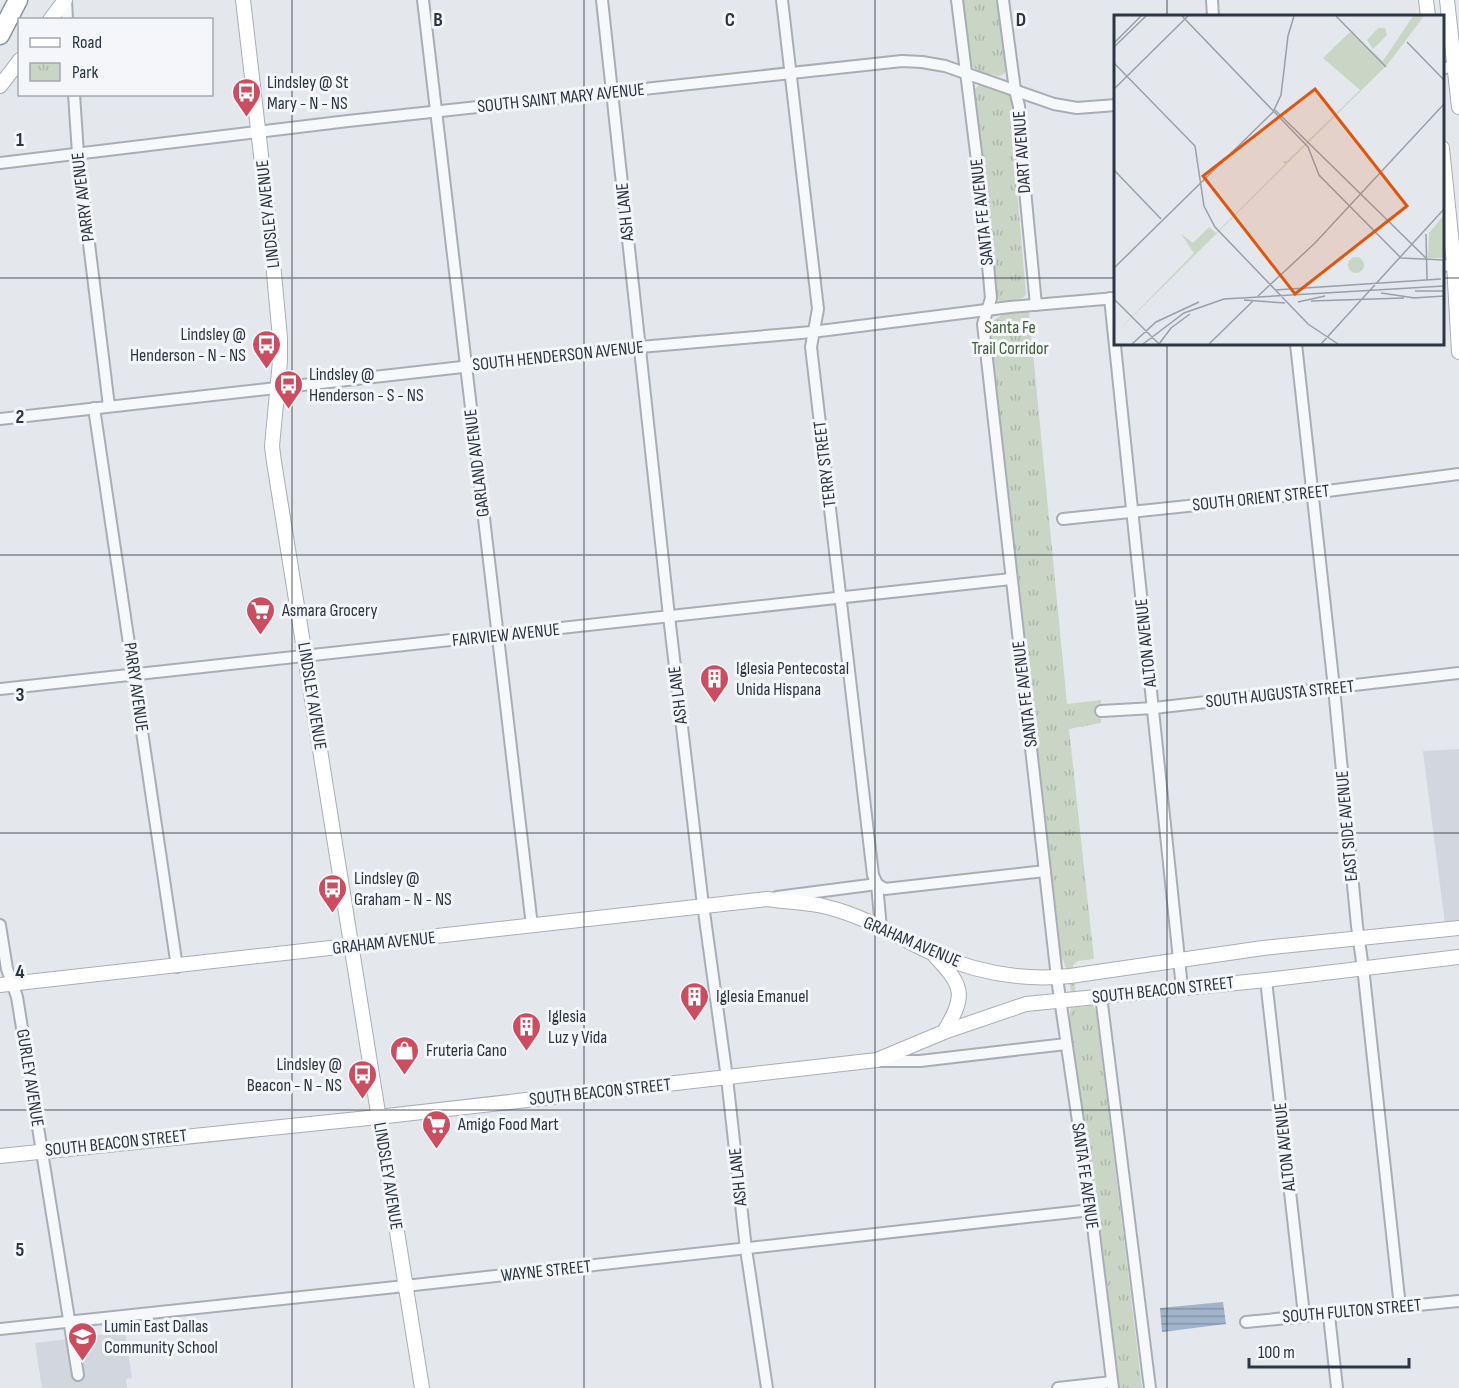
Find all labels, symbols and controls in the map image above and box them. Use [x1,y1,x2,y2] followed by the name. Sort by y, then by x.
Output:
[433,8,443,32] text: B
[725,8,735,32] text: C
[1016,8,1026,32] text: D
[1114,15,1444,345] inset map
[18,18,213,96] legend
[72,32,102,53] text: Road
[72,62,98,83] text: Park
[267,72,349,114] place label: Lindsley @ St Mary - N - NS
[230,76,262,118] bus stop icon: Lindsley @ St Mary - N - NS
[476,79,646,117] street label: SOUTH SAINT MARY AVENUE
[1009,110,1035,194] street label: DART AVENUE
[16,128,24,152] text: 1
[67,151,99,243] street label: PARRY AVENUE
[966,158,998,266] street label: SANTA FE AVENUE
[252,159,284,269] street label: LINDSLEY AVENUE
[611,182,639,243] street label: ASH LANE
[971,317,1049,359] park label: Santa Fe Trail Corridor
[130,324,246,366] place label: Lindsley @ Henderson - N - NS
[251,328,283,370] bus stop icon: Lindsley @ Henderson - N - NS
[471,337,645,375] street label: SOUTH HENDERSON AVENUE
[309,364,424,406] place label: Lindsley @ Henderson - S - NS
[272,368,304,410] bus stop icon: Lindsley @ Henderson - S - NS
[16,405,24,429] text: 2
[460,408,494,518] street label: GARLAND AVENUE
[809,420,841,508] street label: TERRY STREET
[1191,480,1331,516] street label: SOUTH ORIENT STREET
[245,594,277,636] supermarket icon: Asmara Grocery
[1131,597,1161,690] street label: ALTON AVENUE
[281,600,377,621] place label: Asmara Grocery
[451,619,561,651] street label: FAIRVIEW AVENUE
[1008,639,1042,749] street label: SANTA FE AVENUE
[119,641,153,733] street label: PARRY AVENUE
[293,641,331,751] street label: LINDSLEY AVENUE
[736,658,849,700] place label: Iglesia Pentecostal Unida Hispana
[699,662,731,704] building icon: Iglesia Pentecostal Unida Hispana
[664,665,692,726] street label: ASH LANE
[1205,676,1355,712] street label: SOUTH AUGUSTA STREET
[16,683,25,707] text: 3
[1332,770,1362,882] street label: EAST SIDE AVENUE
[354,868,452,910] place label: Lindsley @ Graham - N - NS
[317,872,349,914] bus stop icon: Lindsley @ Graham - N - NS
[860,912,964,972] street label: GRAHAM AVENUE
[331,927,437,959] street label: GRAHAM AVENUE
[15,960,25,984] text: 4
[1091,972,1235,1008] street label: SOUTH BEACON STREET
[679,980,711,1022] building icon: Iglesia Emanuel
[716,986,809,1007] place label: Iglesia Emanuel
[548,1006,607,1048] place label: Iglesia Luz y Vida
[511,1010,543,1052] building icon: Iglesia Luz y Vida
[12,1028,48,1128] street label: GURLEY AVENUE
[389,1034,421,1076] shop icon: Fruteria Cano
[426,1040,507,1061] place label: Fruteria Cano
[247,1054,342,1096] place label: Lindsley @ Beacon - N - NS
[347,1058,379,1100] bus stop icon: Lindsley @ Beacon - N - NS
[528,1074,672,1110] street label: SOUTH BEACON STREET
[1270,1101,1300,1194] street label: ALTON AVENUE
[421,1108,453,1150] supermarket icon: Amigo Food Mart
[457,1114,559,1135] place label: Amigo Food Mart
[369,1121,407,1231] street label: LINDSLEY AVENUE
[1067,1121,1103,1231] street label: SANTA FE AVENUE
[44,1125,188,1161] street label: SOUTH BEACON STREET
[724,1147,752,1208] street label: ASH LANE
[16,1238,25,1262] text: 5
[500,1256,592,1286] street label: WAYNE STREET
[1282,1294,1422,1328] street label: SOUTH FULTON STREET
[104,1316,218,1358] place label: Lumin East Dallas Community School
[67,1320,99,1362] school or university icon: Lumin East Dallas Community School
[1249,1331,1410,1369] scale bar
[1258,1342,1295,1363] text: 100 m

